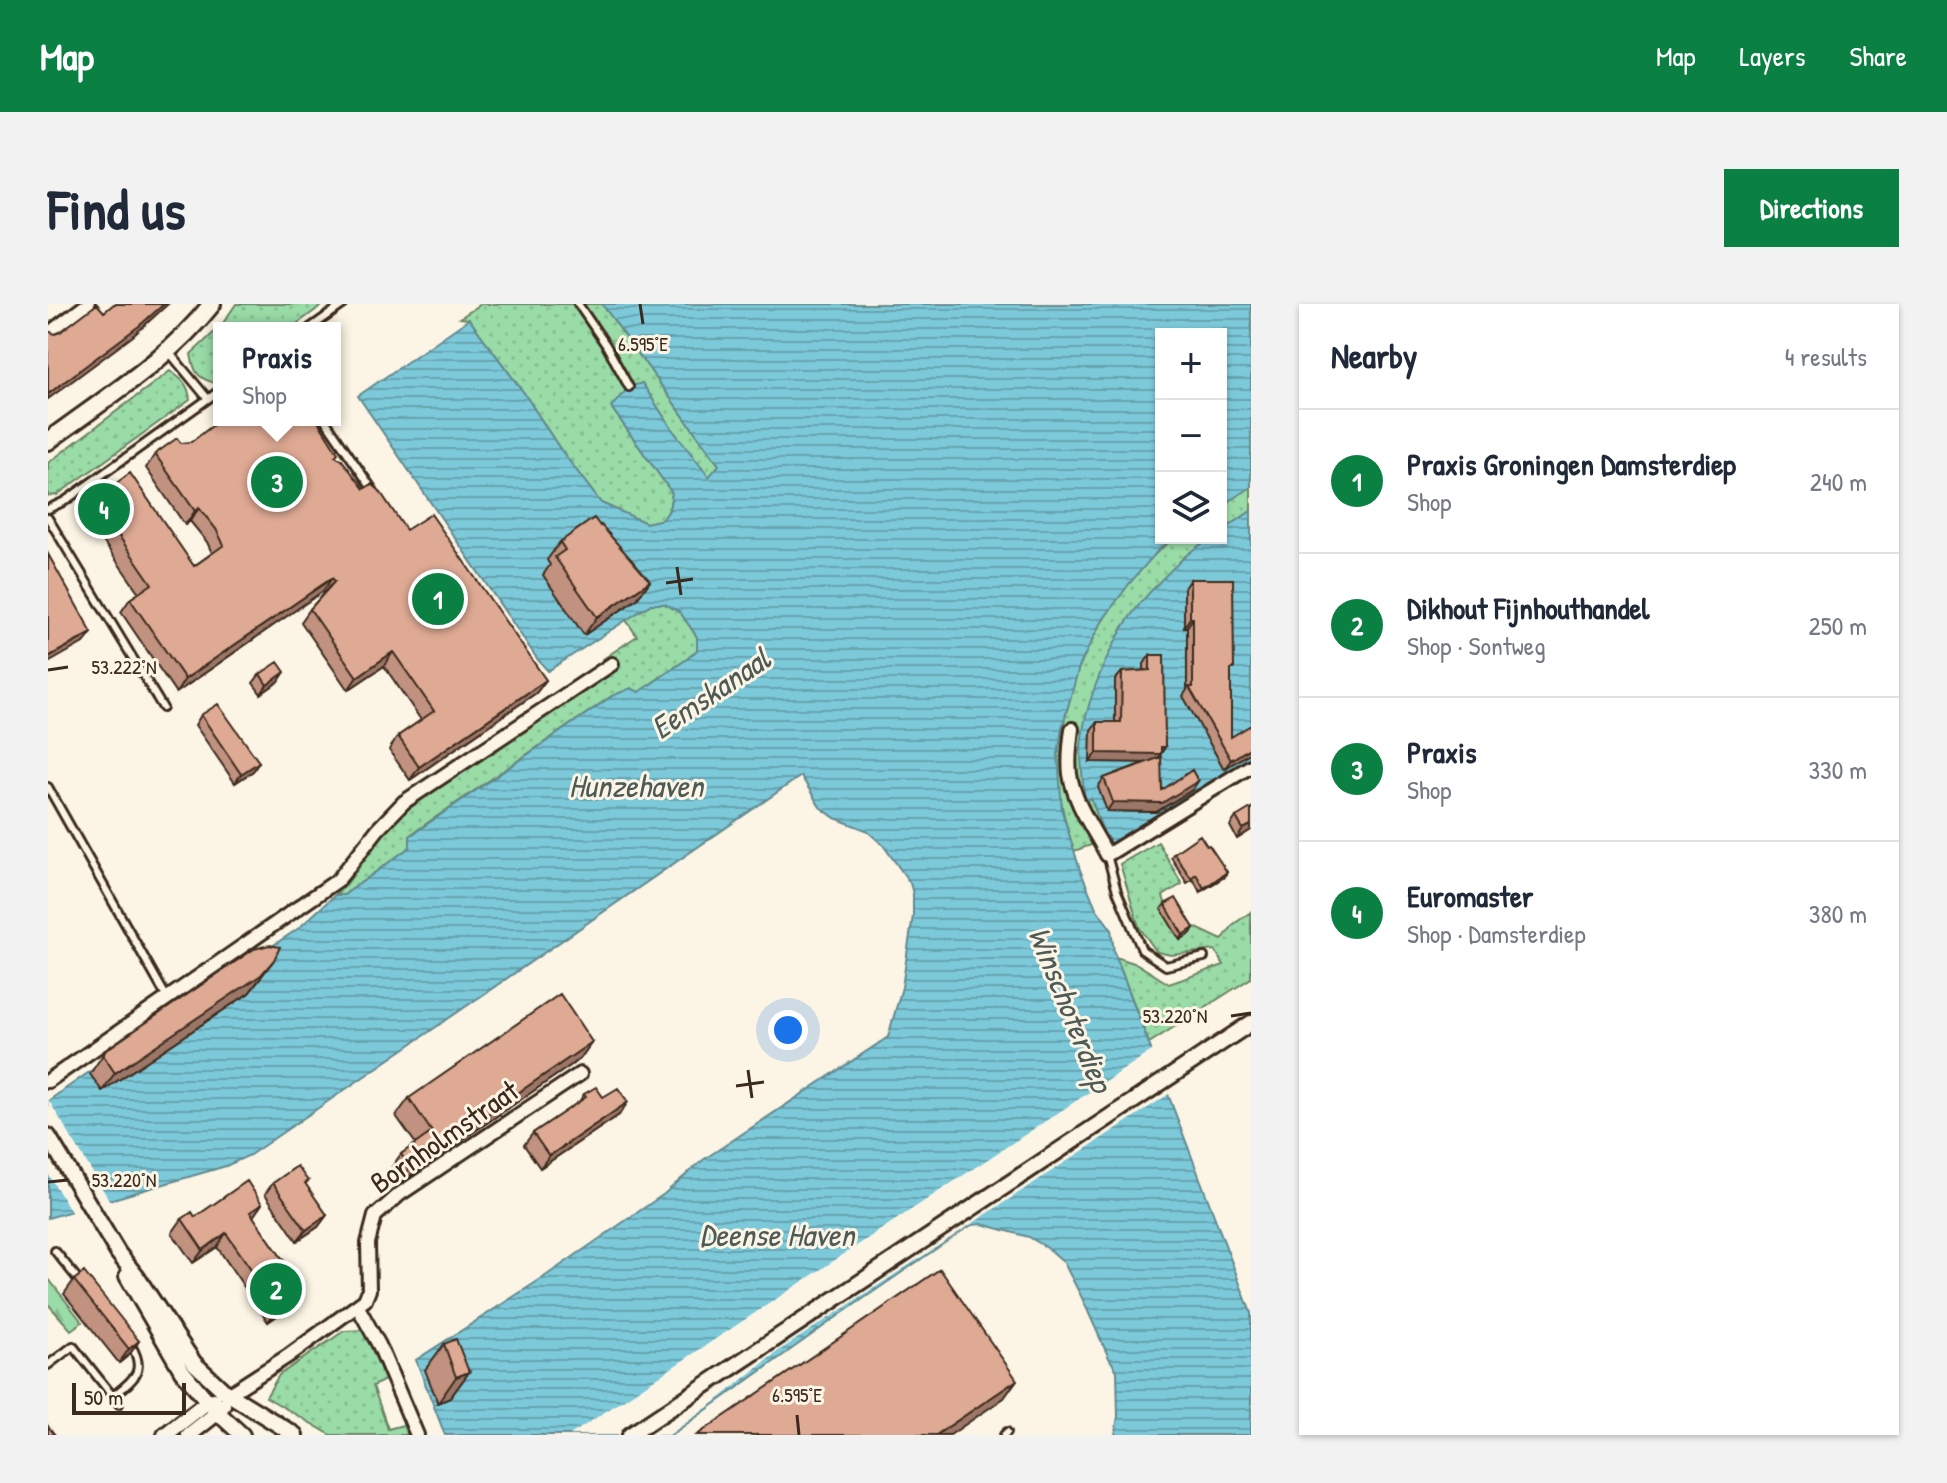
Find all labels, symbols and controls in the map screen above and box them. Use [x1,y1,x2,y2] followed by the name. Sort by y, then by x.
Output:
[40,30,94,82] text: Map
[1656,37,1696,75] text: Map
[1740,37,1805,75] text: Layers
[1849,37,1907,75] text: Share
[1724,169,1899,247] button: Directions
[48,171,186,246] text: Find us
[213,322,341,426] popup
[1155,328,1227,544] map controls
[1155,328,1227,400] button: +
[618,330,668,357] text: 6.595°E
[1331,333,1417,379] text: Nearby
[242,337,312,377] text: Praxis
[1785,339,1867,374] text: 4 results
[242,377,287,412] text: Shop
[1155,400,1227,472] button: −
[1407,444,1736,484] text: Praxis Groningen Damsterdiep
[251,452,303,512] pin: 3
[1352,464,1362,499] text: 1
[1810,464,1867,499] text: 240 m
[1155,472,1227,544] button: layers
[78,479,130,539] pin: 4
[1407,484,1451,519] text: Shop
[412,569,464,629] pin: 1
[1407,588,1649,628] text: Dikhout Fijnhouthandel
[1351,608,1363,643] text: 2
[1809,608,1867,643] text: 250 m
[1407,628,1546,663] text: Shop · Sontweg
[642,637,779,749] water label: Eemskanaal
[91,653,157,680] text: 53.222°N
[1407,732,1476,772] text: Praxis
[1351,752,1363,787] text: 3
[1808,752,1867,787] text: 330 m
[569,764,706,807] water label: Hunzehaven
[1407,772,1451,807] text: Shop
[1407,876,1533,916] text: Euromaster
[1352,896,1362,931] text: 4
[1809,896,1867,931] text: 380 m
[1407,916,1586,951] text: Shop · Damsterdiep
[1018,920,1124,1100] water label: Winschoterdiep
[1143,1002,1207,1029] text: 53.220°N
[768,1010,808,1050] your location
[362,1070,527,1202] street label: Bornholmstraat
[92,1166,156,1193] text: 53.220°N
[699,1213,857,1256] water label: Deense Haven
[250,1259,302,1319] pin: 2
[72,1379,186,1415] scale bar
[772,1381,822,1408] text: 6.595°E
[84,1382,123,1412] text: 50 m

